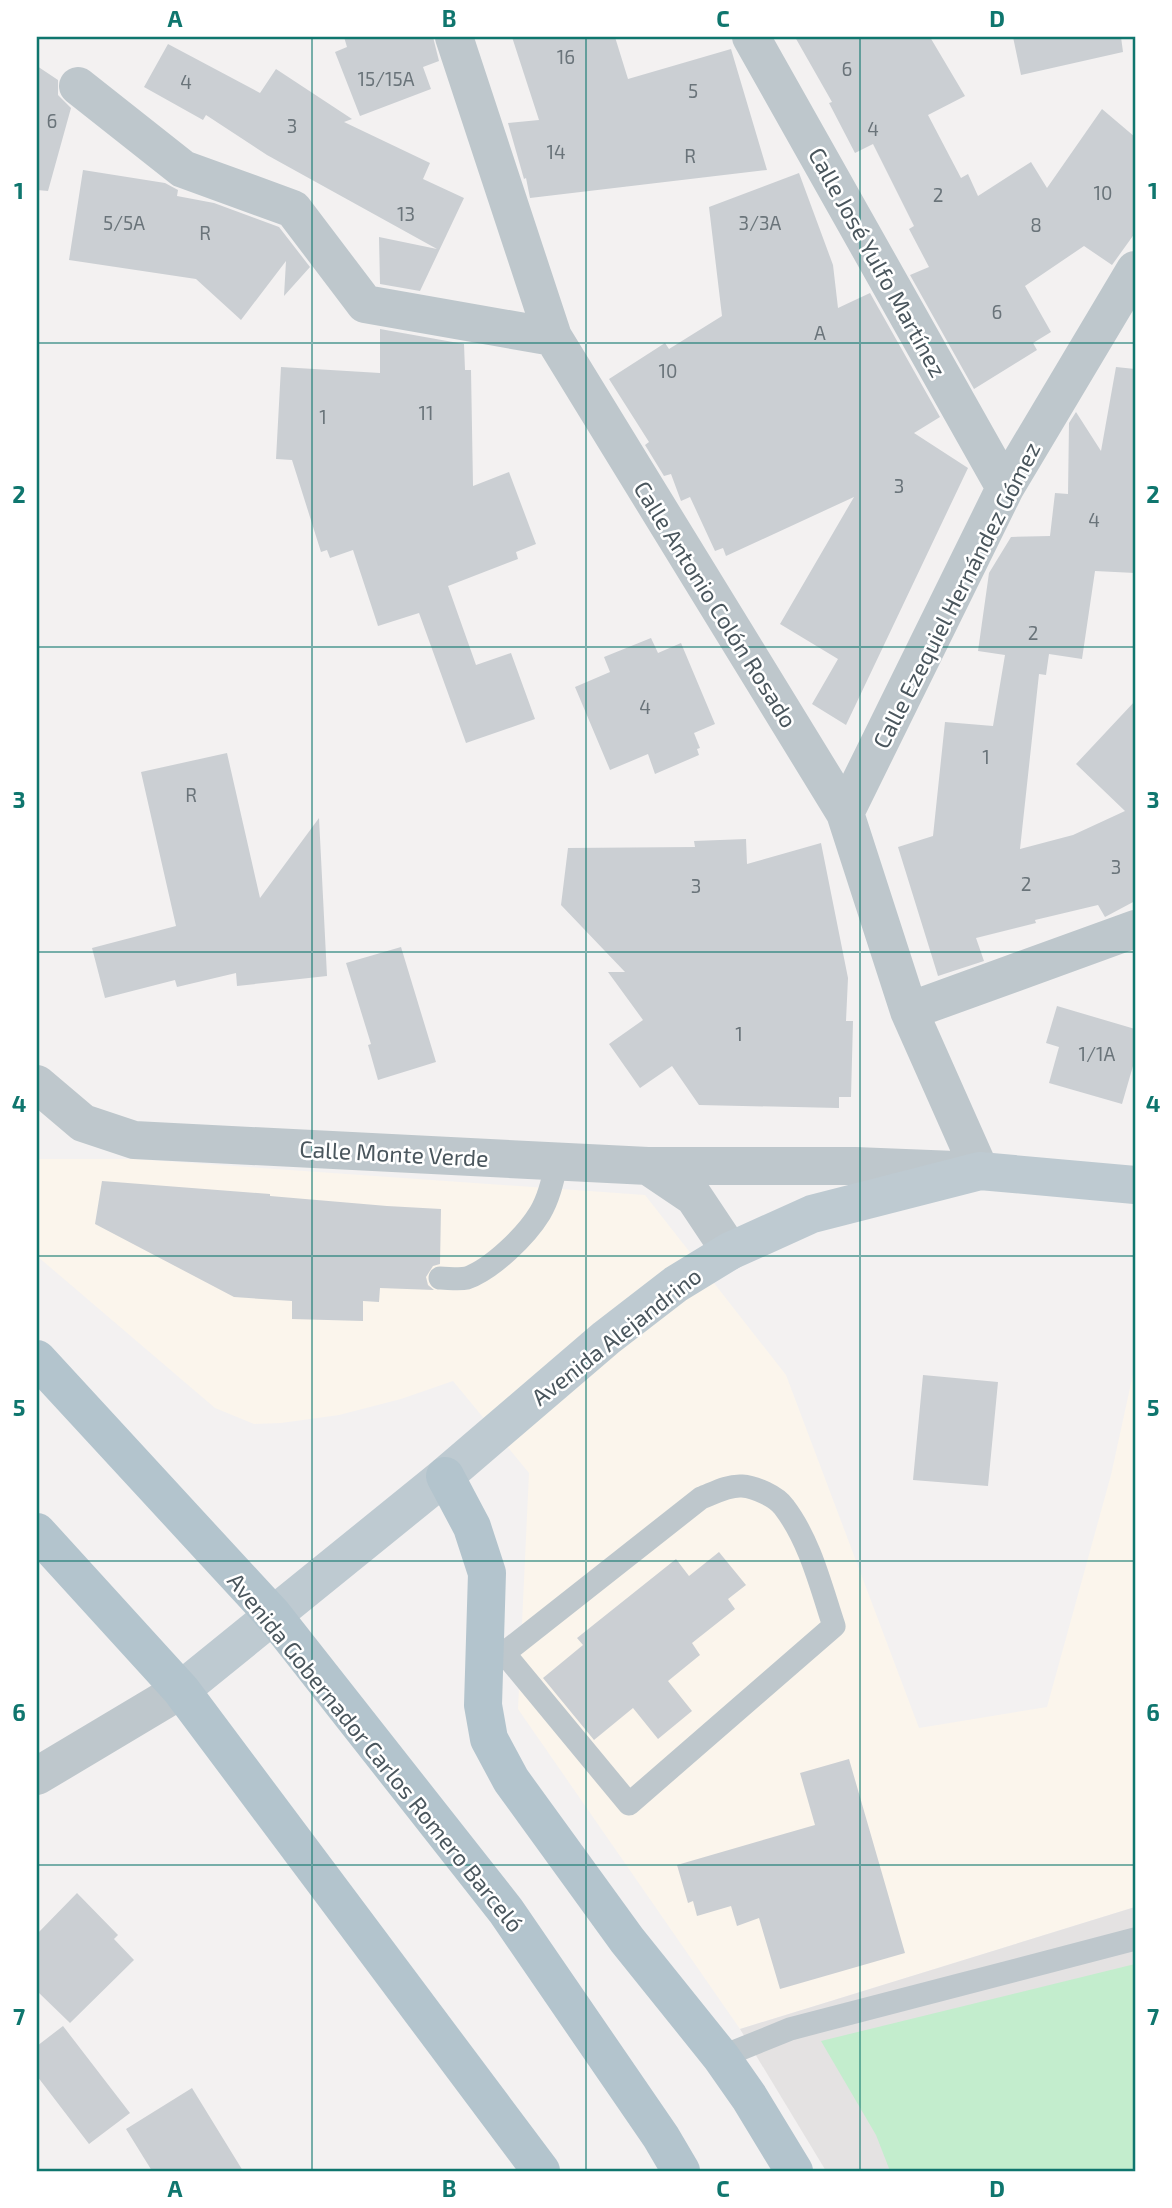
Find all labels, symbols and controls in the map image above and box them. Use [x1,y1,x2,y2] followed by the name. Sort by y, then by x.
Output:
[167,4,183,32] text: A
[442,4,456,32] text: B
[716,4,730,32] text: C
[989,4,1005,32] text: D
[557,45,575,68] house number: 16
[842,57,852,80] house number: 6
[357,67,415,90] house number: 15/15A
[180,70,192,93] house number: 4
[688,79,698,102] house number: 5
[47,109,57,132] house number: 6
[287,114,297,137] house number: 3
[867,117,879,140] house number: 4
[546,140,566,163] house number: 14
[803,142,953,382] street label: Calle José Yulfo Martínez
[684,144,696,167] house number: R
[14,176,24,204] text: 1
[1148,176,1158,204] text: 1
[1093,181,1113,204] house number: 10
[933,183,943,206] house number: 2
[397,202,415,225] house number: 13
[103,211,145,234] house number: 5/5A
[739,211,782,234] house number: 3/3A
[1030,213,1042,236] house number: 8
[199,221,211,244] house number: R
[992,300,1002,323] house number: 6
[814,321,826,344] house number: A
[658,359,678,382] house number: 10
[418,401,434,424] house number: 11
[319,405,327,428] house number: 1
[866,437,1046,753] street label: Calle Ezequiel Hernández Gómez
[894,474,904,497] house number: 3
[629,476,803,732] street label: Calle Antonio Colón Rosado
[12,480,26,508] text: 2
[1146,480,1160,508] text: 2
[1088,508,1100,531] house number: 4
[1028,621,1038,644] house number: 2
[639,695,651,718] house number: 4
[982,745,990,768] house number: 1
[185,783,197,806] house number: R
[12,785,26,813] text: 3
[1146,785,1160,813] text: 3
[1111,855,1121,878] house number: 3
[1021,872,1031,895] house number: 2
[691,874,701,897] house number: 3
[735,1022,743,1045] house number: 1
[1079,1042,1116,1065] house number: 1/1A
[12,1089,26,1117] text: 4
[1146,1089,1160,1117] text: 4
[299,1134,489,1172] street label: Calle Monte Verde
[526,1261,706,1411] street label: Avenida Alejandrino
[13,1393,25,1421] text: 5
[1147,1393,1159,1421] text: 5
[222,1567,530,1937] street label: Avenida Gobernador Carlos Romero Barceló
[12,1698,26,1726] text: 6
[1146,1698,1160,1726] text: 6
[13,2002,25,2030] text: 7
[1147,2002,1159,2030] text: 7
[167,2174,183,2202] text: A
[442,2174,456,2202] text: B
[716,2174,730,2202] text: C
[989,2174,1005,2202] text: D

